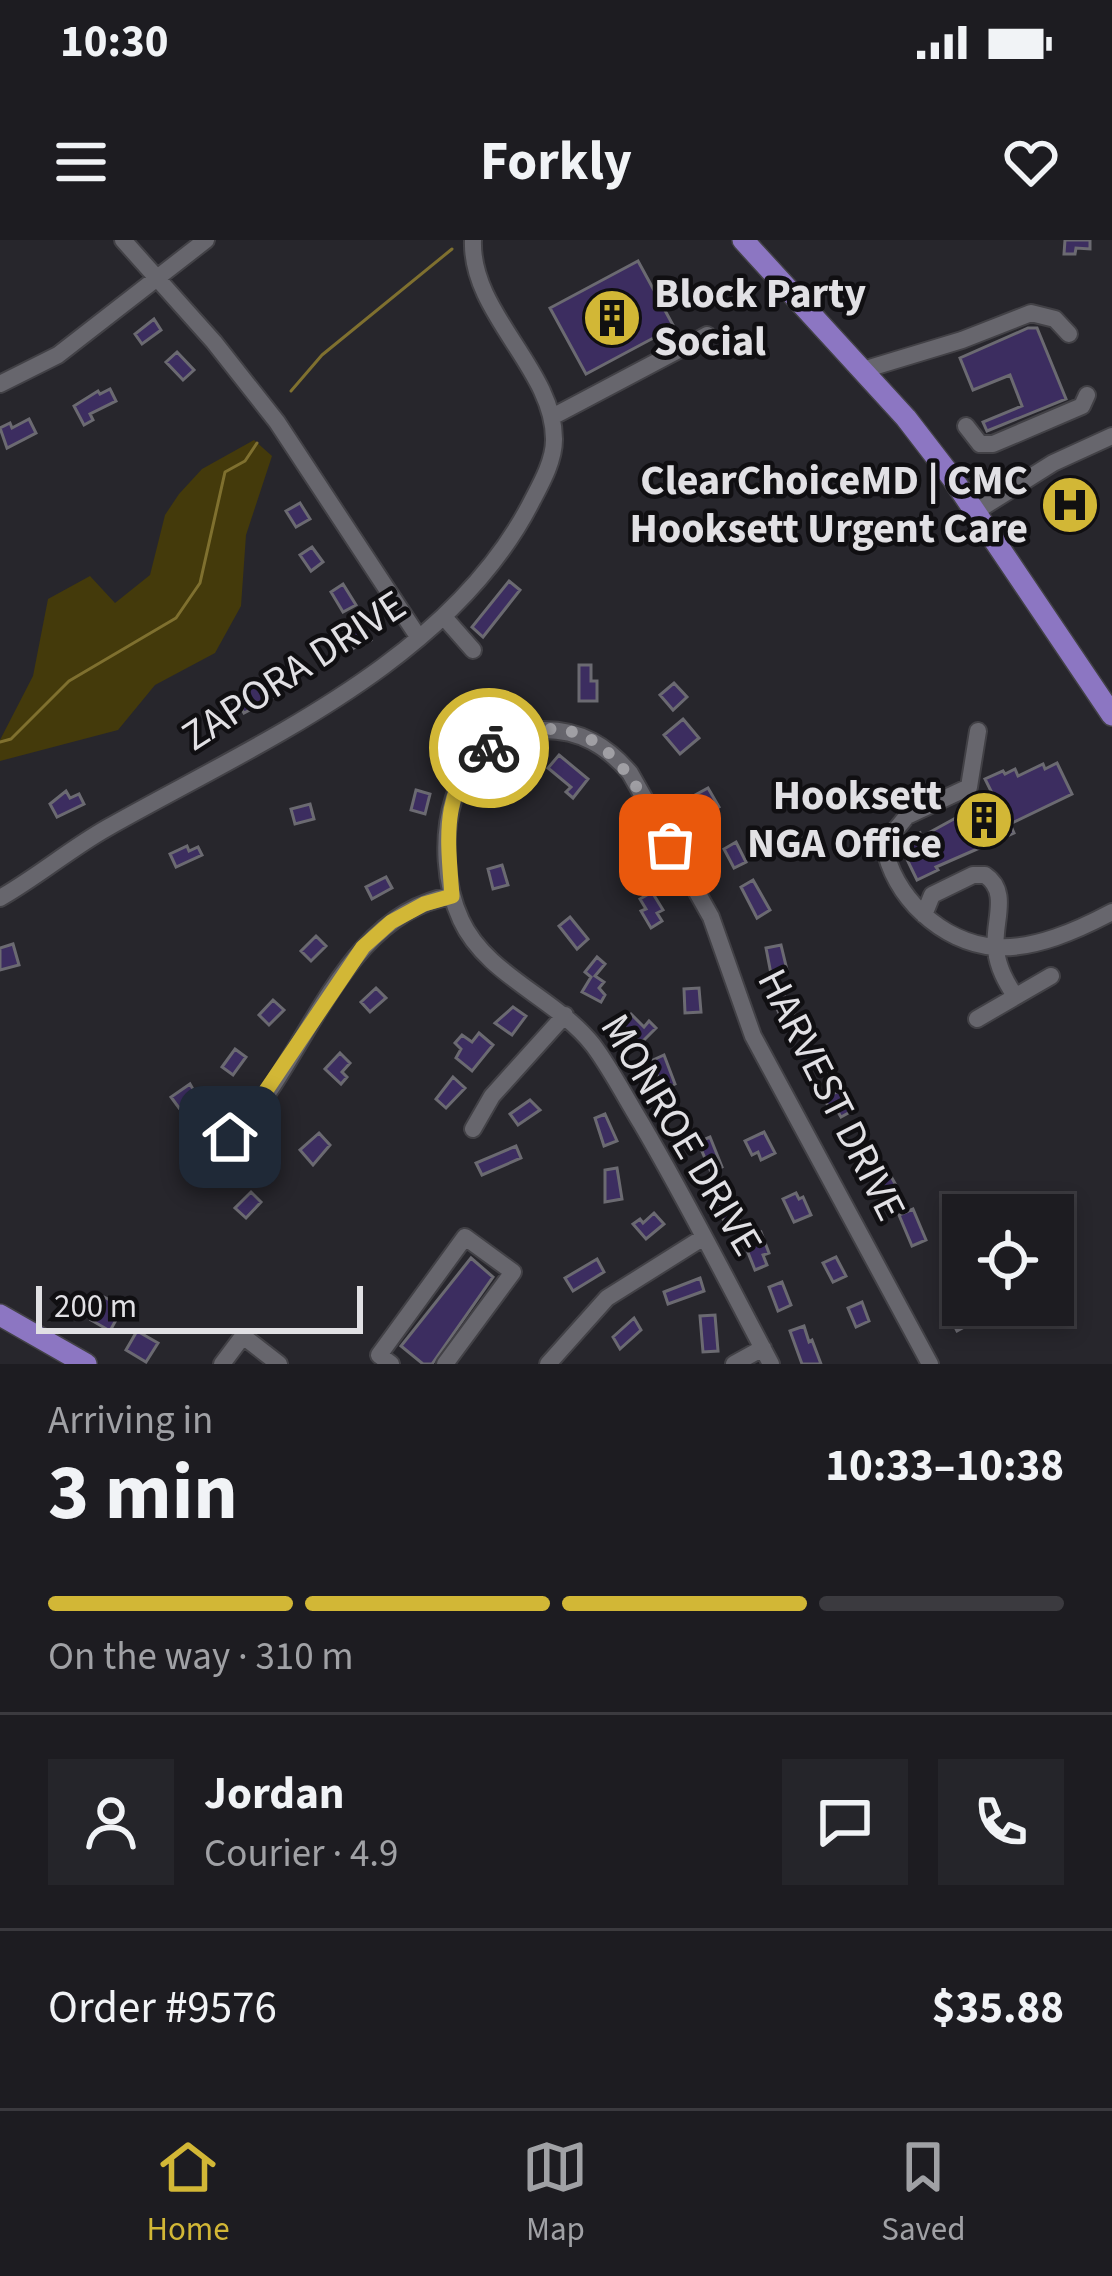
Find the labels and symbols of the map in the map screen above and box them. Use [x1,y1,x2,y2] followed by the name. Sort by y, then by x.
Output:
[654,264,866,372] place label: Block Party Social
[581,287,643,349] building icon: Block Party Social
[630,451,1028,559] place label: ClearChoiceMD | CMC Hooksett Urgent Care
[1039,474,1101,536] hospital icon: ClearChoiceMD | CMC Hooksett Urgent Care
[170,576,418,766] street label: ZAPORA DRIVE
[429,688,549,808] courier
[747,766,942,874] place label: Hooksett NGA Office
[953,789,1015,851] building icon: Hooksett NGA Office
[619,794,721,896] pin
[742,959,920,1231] street label: HARVEST DRIVE
[585,1003,777,1267] street label: MONROE DRIVE
[179,1086,281,1188] pin
[36,1280,363,1333] scale bar

